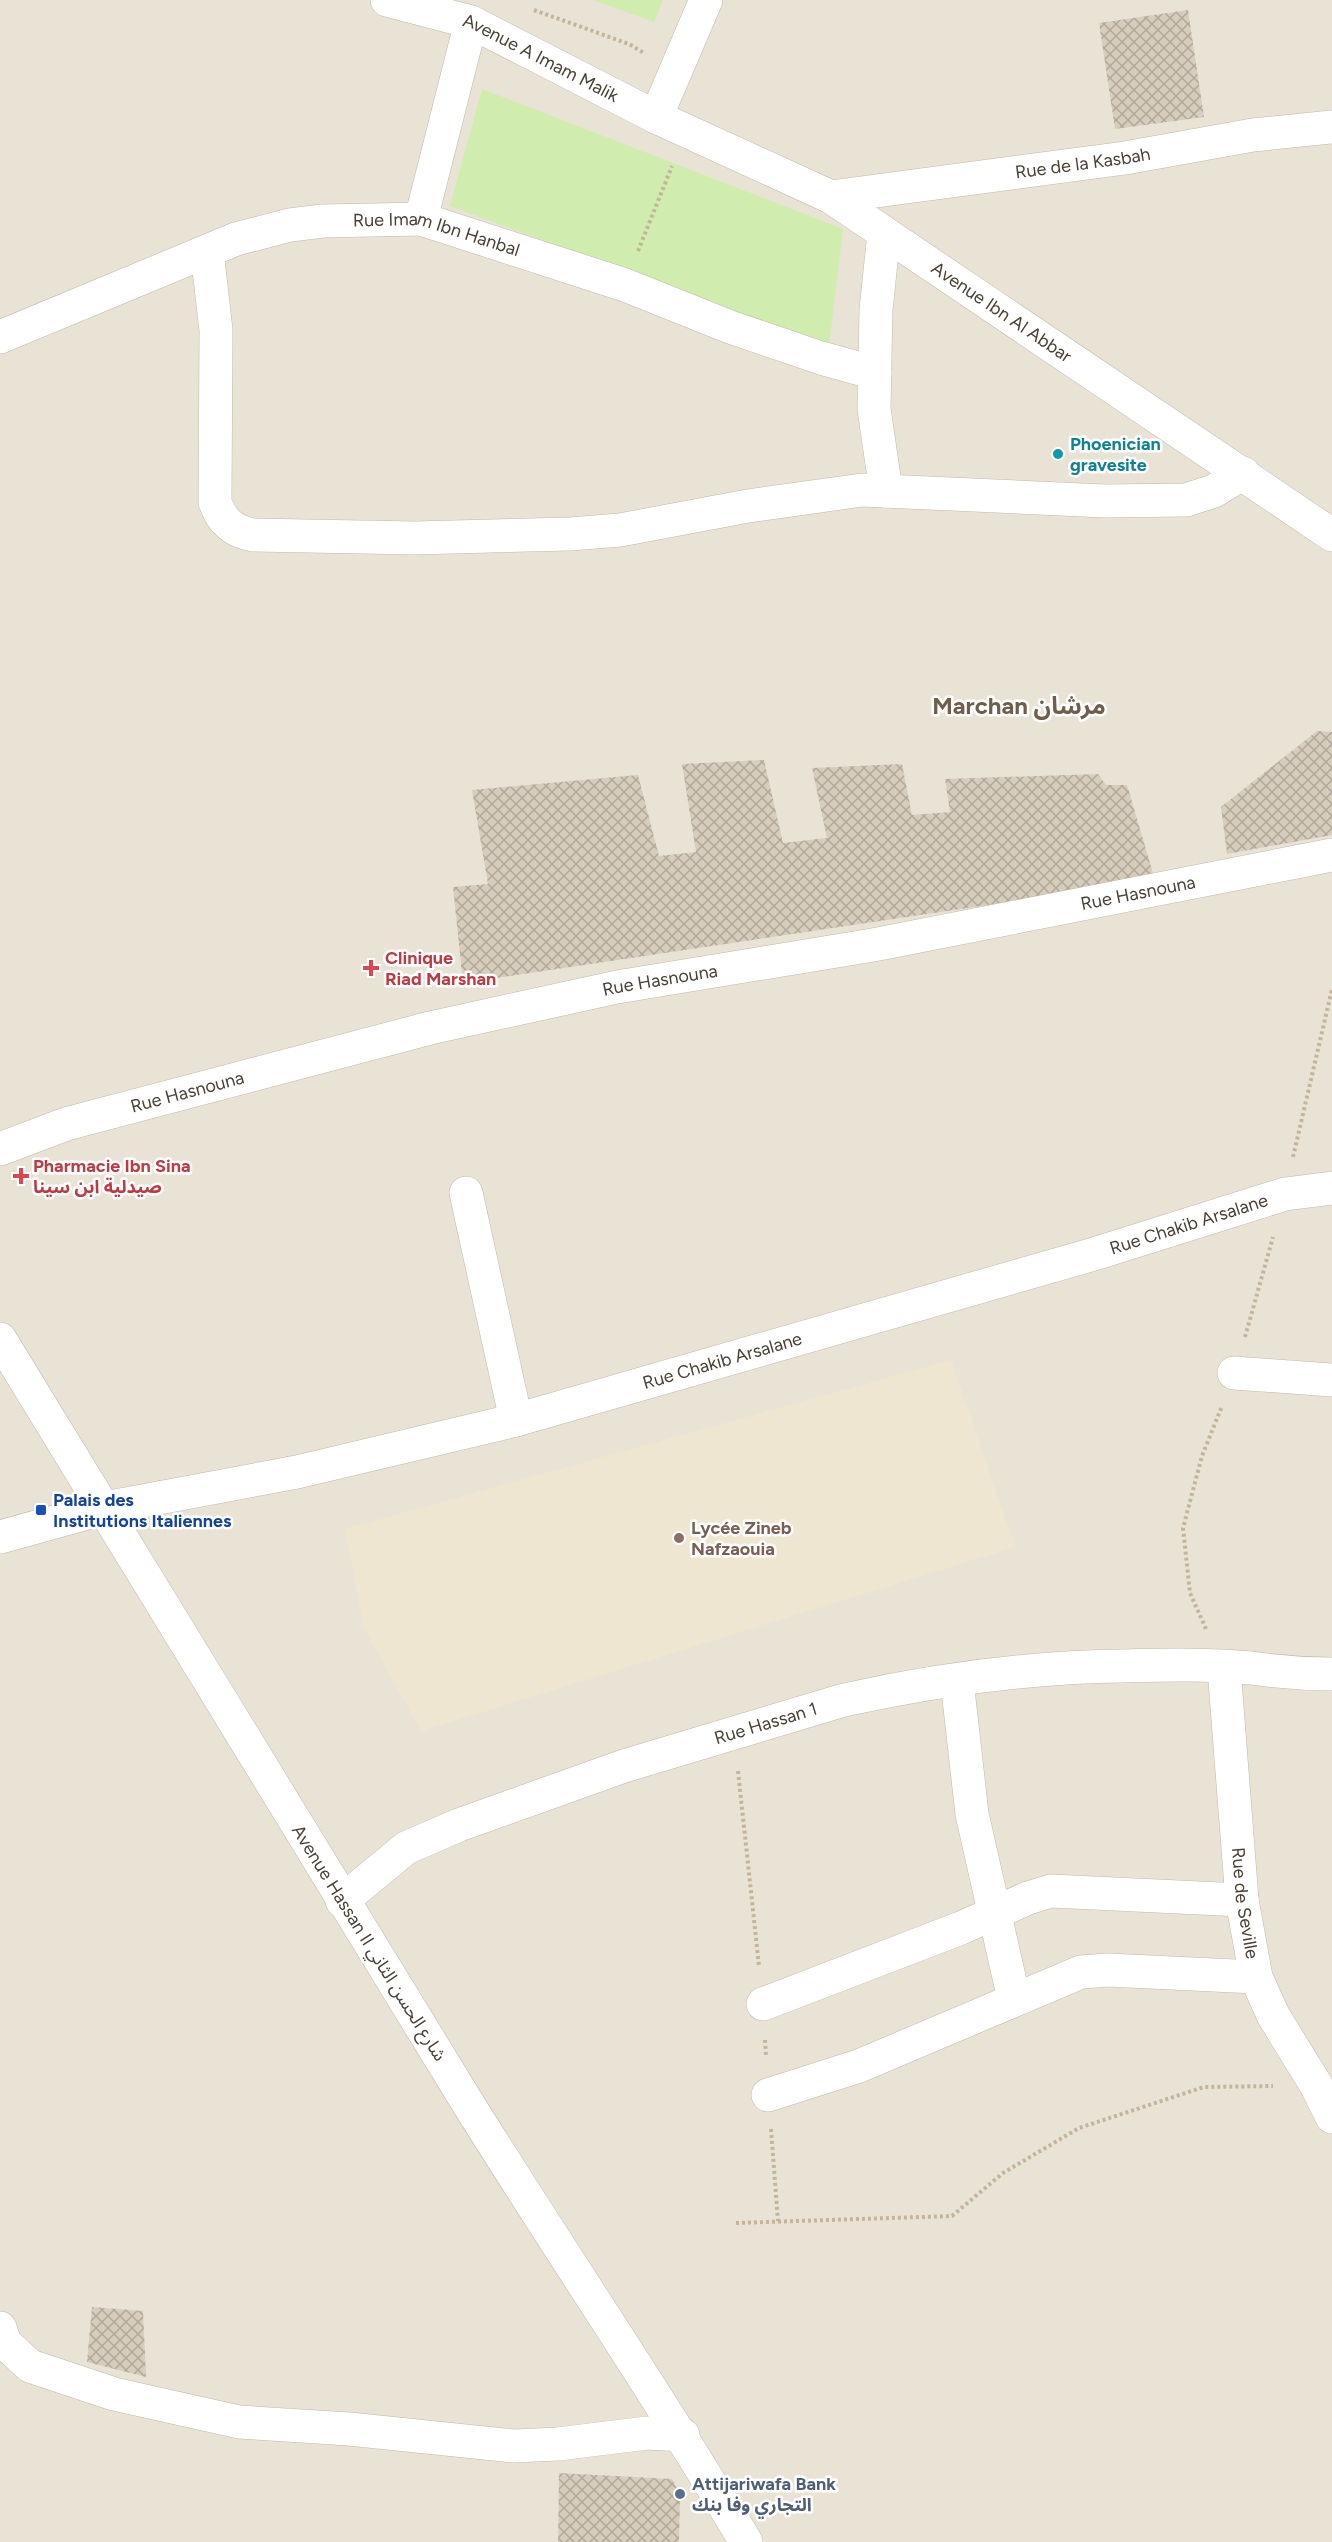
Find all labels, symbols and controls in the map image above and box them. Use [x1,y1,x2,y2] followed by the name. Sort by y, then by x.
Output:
[460,9,623,107] street label: Avenue A Imam Malik
[1014,143,1152,183] street label: Rue de la Kasbah
[353,208,522,261] street label: Rue Imam Ibn Hanbal
[927,257,1076,367] street label: Avenue Ibn Al Abbar
[1070,433,1161,476] place label: Phoenician gravesite
[1051,447,1065,461] marker: Phoenician gravesite
[932,691,1106,720] district label: Marchan مرشان
[1079,871,1197,915] street label: Rue Hasnouna
[385,947,496,990] place label: Clinique Riad Marshan
[362,959,380,977] marker: Clinique Riad Marshan
[600,960,719,1001] street label: Rue Hasnouna
[128,1067,246,1118] street label: Rue Hasnouna
[33,1155,191,1198] place label: Pharmacie Ibn Sina صيدلية ابن سينا
[14,1169,28,1183] marker: Pharmacie Ibn Sina صيدلية ابن سينا
[1107,1189,1271,1259] street label: Rue Chakib Arsalane
[640,1327,805,1394] street label: Rue Chakib Arsalane
[53,1489,232,1532] place label: Palais des Institutions Italiennes
[34,1503,48,1517] marker: Palais des Institutions Italiennes
[691,1517,792,1560] place label: Lycée Zineb Nafzaouia
[672,1531,686,1545] marker: Lycée Zineb Nafzaouia
[712,1698,820,1749] street label: Rue Hassan 1
[284,1821,451,2067] street label: Avenue Hassan II شارع الحسن الثاني
[1227,1846,1264,1961] street label: Rue de Seville
[692,2473,836,2519] place label: Attijariwafa Bank التجاري وفا بنك
[673,2487,687,2501] marker: Attijariwafa Bank التجاري وفا بنك

